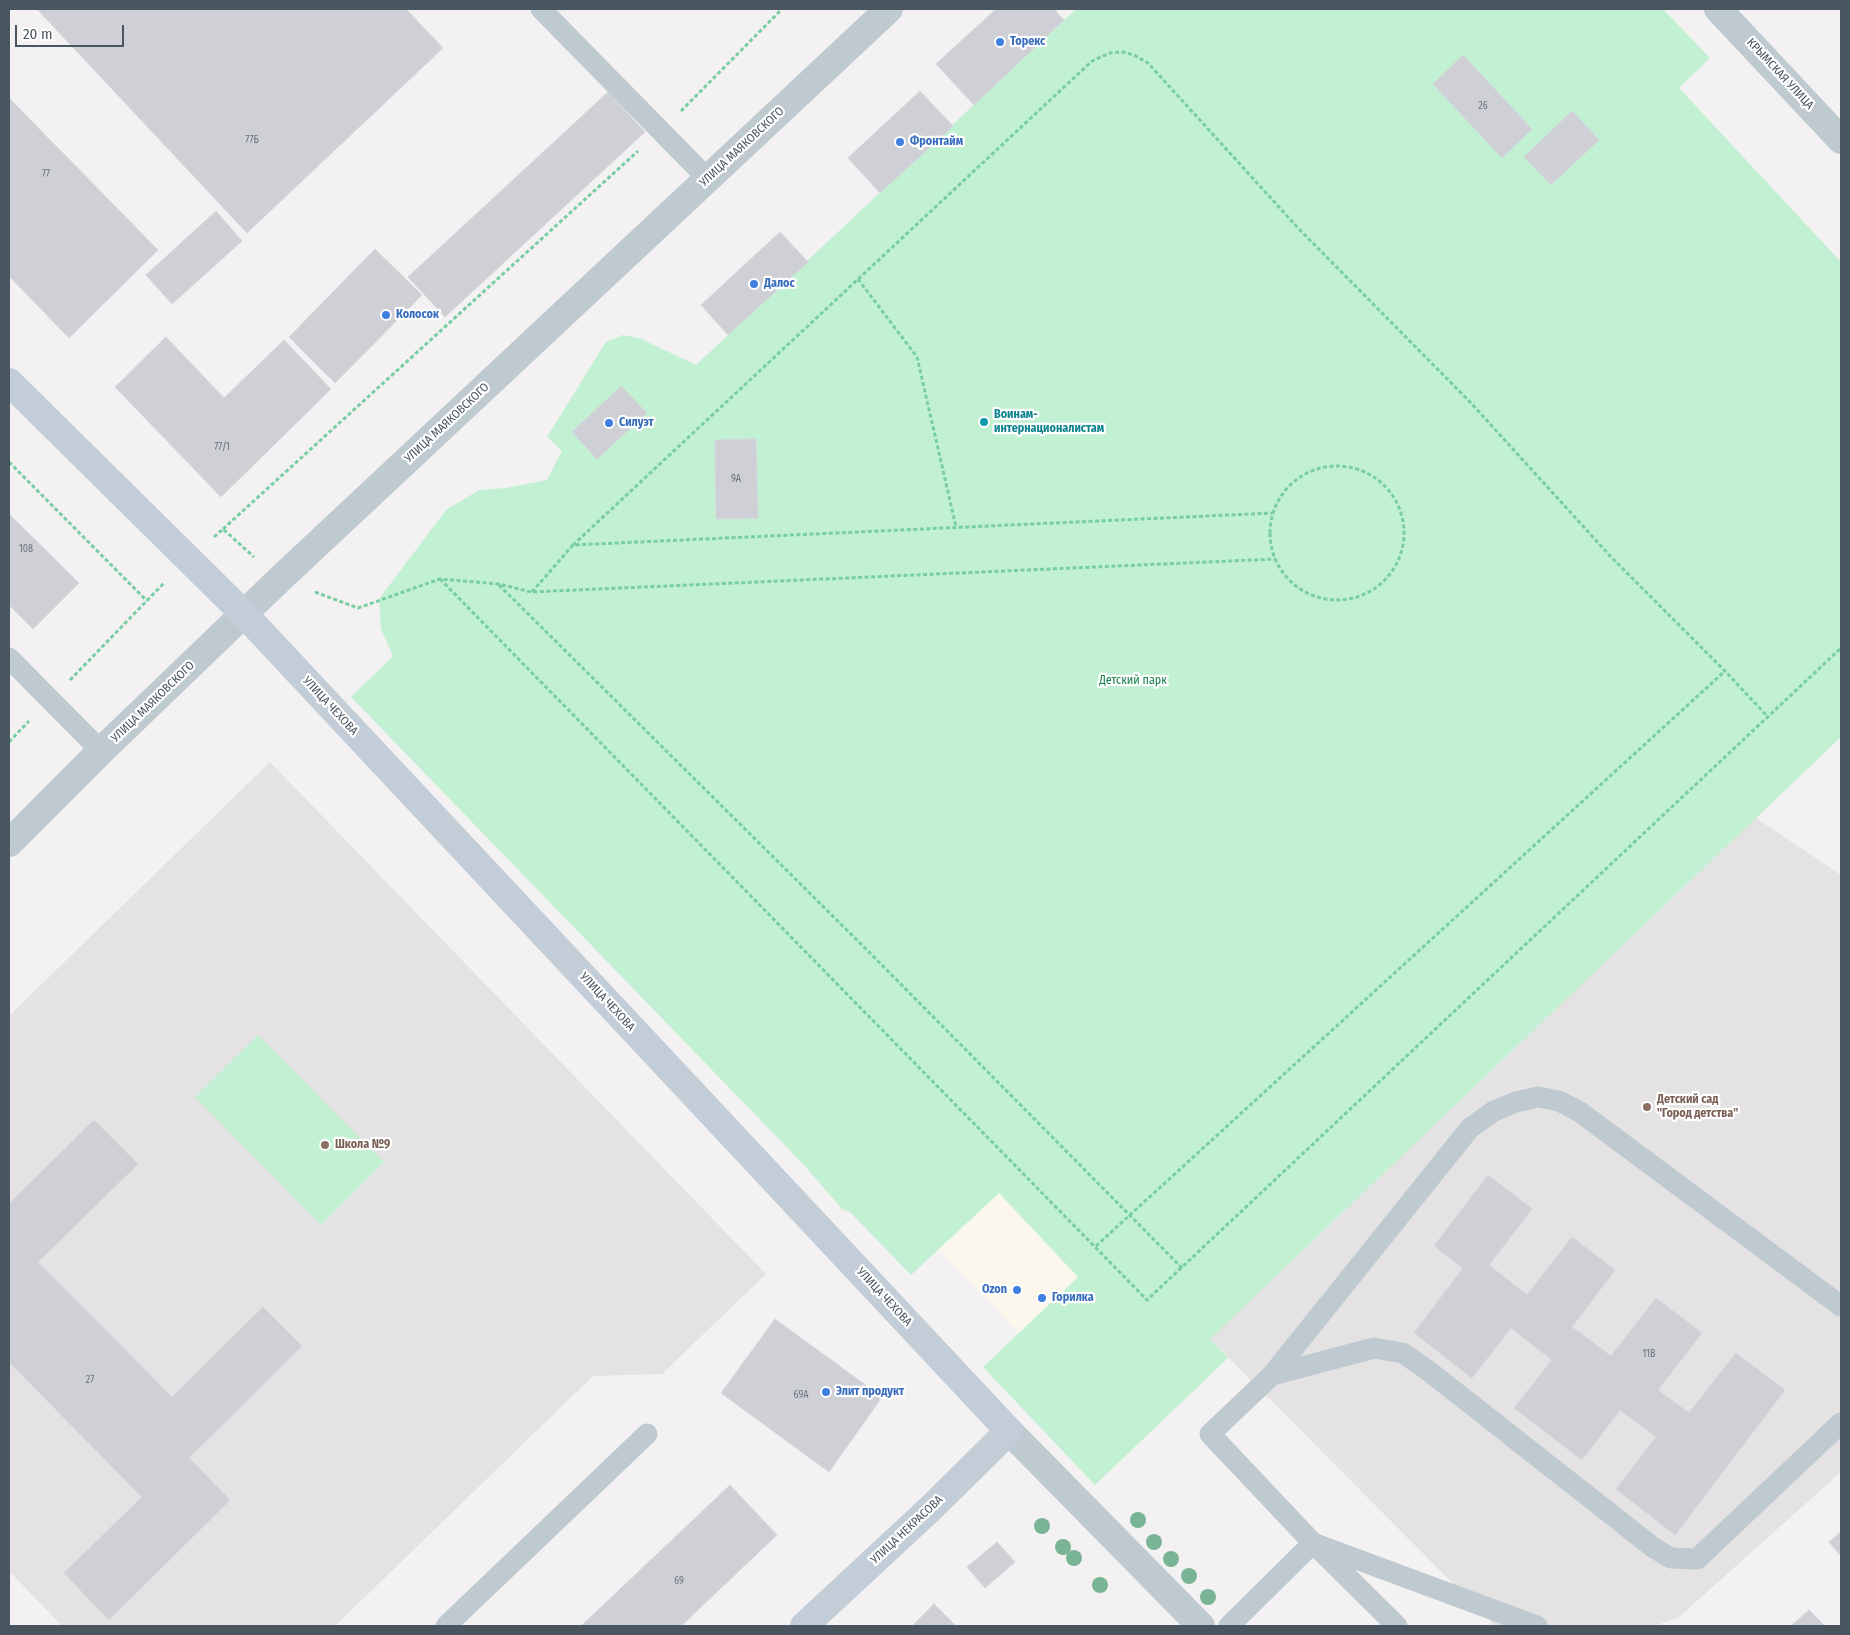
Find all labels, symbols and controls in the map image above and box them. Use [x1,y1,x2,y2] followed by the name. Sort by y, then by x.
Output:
[18,15,126,47] scale bar
[23,25,53,43] text: 20 m
[1010,35,1045,49] place label: Торекс
[994,36,1006,48] marker: Торекс
[1743,36,1817,112] street label: КРЫМСКАЯ УЛИЦА
[1478,100,1488,112] house number: 26
[697,104,787,190] street label: УЛИЦА МАЯКОВСКОГО
[245,134,259,146] house number: 77Б
[910,135,963,149] place label: Фронтайм
[894,136,906,148] marker: Фронтайм
[42,168,50,180] house number: 77
[764,277,795,291] place label: Далос
[748,278,760,290] marker: Далос
[396,308,439,322] place label: Колосок
[380,309,392,321] marker: Колосок
[402,380,492,466] street label: УЛИЦА МАЯКОВСКОГО
[994,408,1104,436] place label: Воинам- интернационалистам
[619,416,654,430] place label: Силуэт
[978,416,990,428] marker: Воинам- интернационалистам
[603,417,615,429] marker: Силуэт
[214,441,230,453] house number: 77/1
[731,473,741,485] house number: 9А
[19,543,33,555] house number: 108
[108,659,198,745] street label: УЛИЦА МАЯКОВСКОГО
[299,674,361,738] street label: УЛИЦА ЧЕХОВА
[1099,674,1167,688] park label: Детский парк
[576,970,638,1034] street label: УЛИЦА ЧЕХОВА
[1657,1093,1738,1121] place label: Детский сад "Город детства"
[1641,1101,1653,1113] marker: Детский сад "Город детства"
[335,1138,390,1152] place label: Школа №9
[319,1139,331,1151] marker: Школа №9
[853,1265,915,1329] street label: УЛИЦА ЧЕХОВА
[982,1283,1007,1297] place label: Ozon
[1011,1284,1023,1296] marker: Ozon
[1052,1291,1094,1305] place label: Горилка
[1036,1292,1048,1304] marker: Горилка
[1642,1348,1656,1360] house number: 11В
[86,1374,94,1386] house number: 27
[836,1385,904,1399] place label: Элит продукт
[820,1386,832,1398] marker: Элит продукт
[794,1389,808,1401] house number: 69А
[868,1493,946,1567] street label: УЛИЦА НЕКРАСОВА
[674,1575,684,1587] house number: 69

